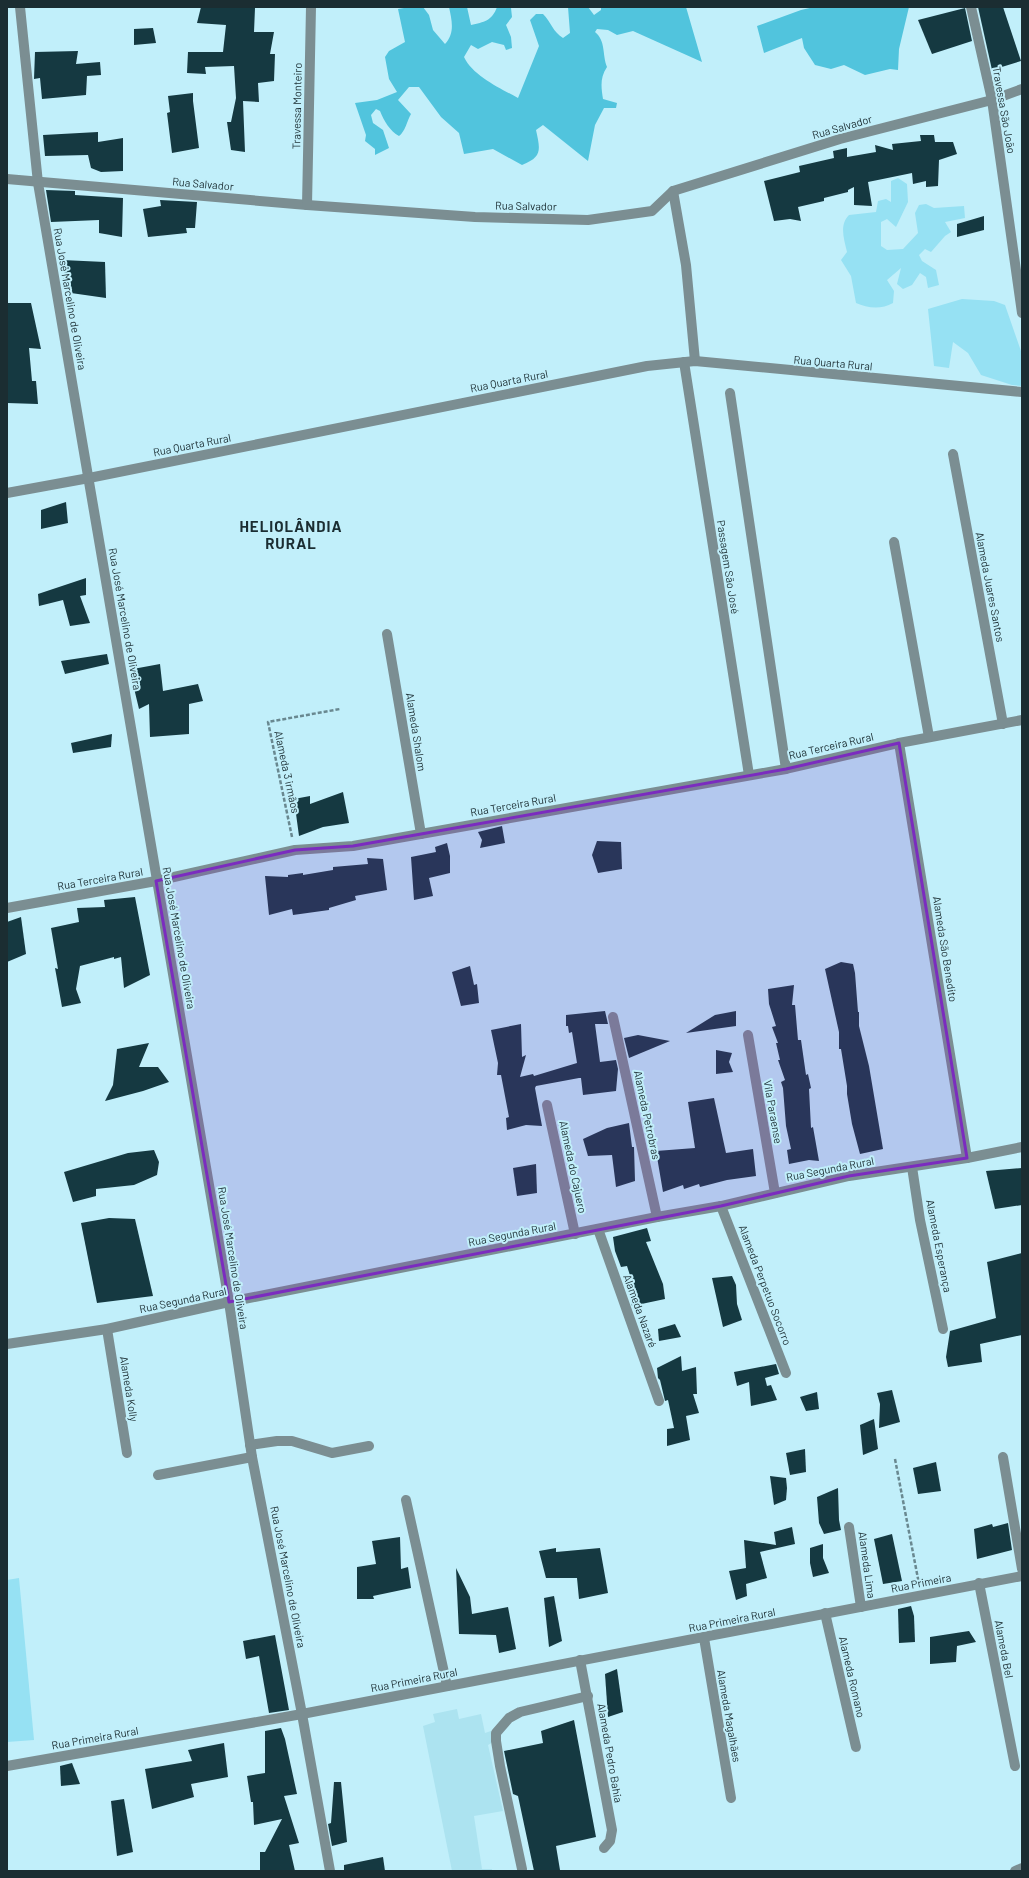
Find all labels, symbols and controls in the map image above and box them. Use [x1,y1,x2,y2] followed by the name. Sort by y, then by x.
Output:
[289,63,304,149] street label: Travessa Monteiro
[990,65,1019,155] street label: Travessa São João
[810,112,873,141] street label: Rua Salvador
[172,174,234,193] street label: Rua Salvador
[495,198,557,213] street label: Rua Salvador
[52,227,89,371] street label: Rua José Marcelino de Oliveira
[793,353,873,372] street label: Rua Quarta Rural
[469,367,549,394] street label: Rua Quarta Rural
[152,431,232,458] street label: Rua Quarta Rural
[239,517,343,552] district label: HELIOLÂNDIA RURAL
[715,519,742,615] street label: Passagem São José
[973,531,1008,643] street label: Alameda Juares Santos
[107,547,144,691] street label: Rua José Marcelino de Oliveira
[404,692,429,772] street label: Alameda Shalom
[272,729,303,814] street label: Alameda 3 irmãos
[787,729,875,762] street label: Rua Terceira Rural
[469,791,557,818] street label: Rua Terceira Rural
[56,865,144,892] street label: Rua Terceira Rural
[161,866,198,1010] street label: Rua José Marcelino de Oliveira
[931,895,960,1003] street label: Alameda São Benedito
[632,1069,663,1161] street label: Alameda Petrobras
[762,1079,785,1145] street label: Vila Paraense
[557,1119,590,1214] street label: Alameda do Cajuero
[785,1154,875,1183] street label: Rua Segunda Rural
[216,1186,251,1330] street label: Rua José Marcelino de Oliveira
[924,1198,955,1293] street label: Alameda Esperança
[467,1219,557,1248] street label: Rua Segunda Rural
[737,1223,794,1347] street label: Alameda Perpetuo Socorro
[621,1272,660,1349] street label: Alameda Nazaré
[138,1284,228,1315] street label: Rua Segunda Rural
[118,1355,141,1423] street label: Alameda Kolly
[268,1505,309,1649] street label: Rua José Marcelino de Oliveira
[856,1531,879,1599] street label: Alameda Lima
[890,1570,952,1595] street label: Rua Primeira
[687,1605,776,1634] street label: Rua Primeira Rural
[992,1619,1016,1679] street label: Alameda Bel
[837,1635,868,1719] street label: Alameda Romano
[369,1665,458,1694] street label: Rua Primeira Rural
[715,1669,744,1763] street label: Alameda Magalhães
[595,1702,626,1804] street label: Alameda Pedro Bahia
[50,1723,139,1752] street label: Rua Primeira Rural

